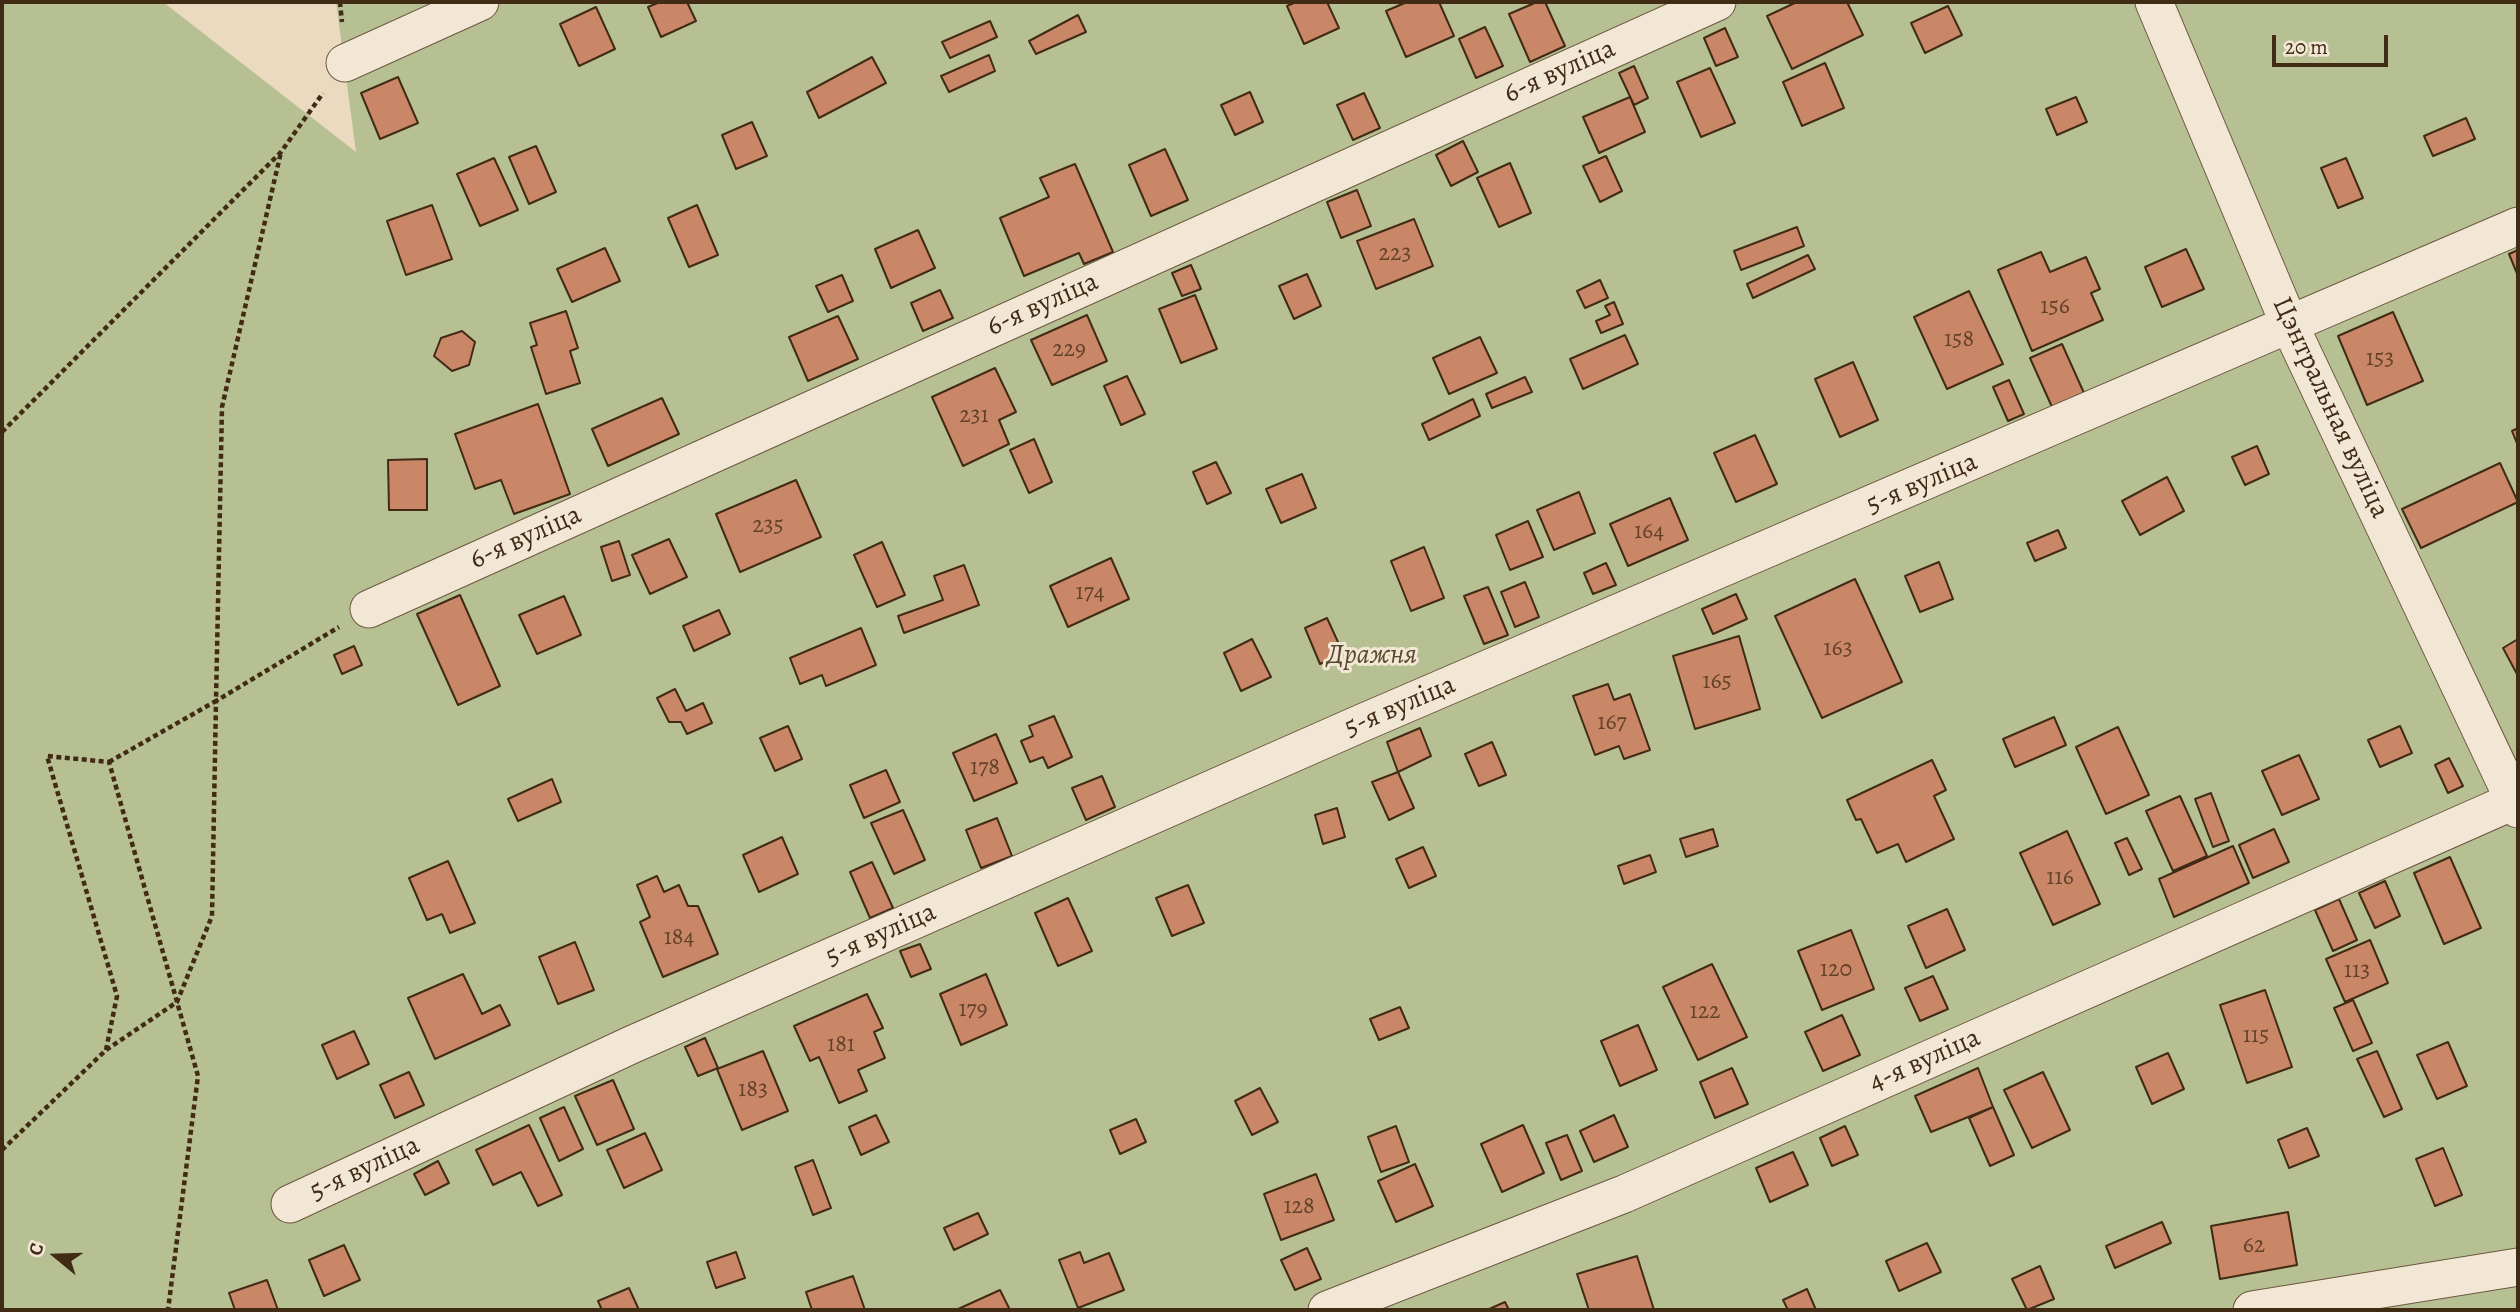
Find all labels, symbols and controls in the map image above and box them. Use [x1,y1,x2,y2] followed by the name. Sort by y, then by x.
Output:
[2275,21,2390,65] scale bar
[1499,33,1621,111] street label: 6-я вуліца
[2285,33,2328,61] text: 20 m
[1379,240,1411,268] house number: 223
[982,266,1104,344] street label: 6-я вуліца
[2264,292,2396,524] street label: Цэнтральная вуліца
[2040,293,2070,321] house number: 156
[1944,326,1974,354] house number: 158
[1052,336,1086,364] house number: 229
[2366,345,2394,373] house number: 153
[959,402,989,430] house number: 231
[1861,446,1983,522] street label: 5-я вуліца
[465,499,587,577] street label: 6-я вуліца
[752,512,784,540] house number: 235
[1634,518,1664,546] house number: 164
[1075,579,1105,607] house number: 174
[1823,635,1853,663] house number: 163
[1327,639,1417,673] park label: Дражня
[1702,668,1732,696] house number: 165
[1339,669,1461,745] street label: 5-я вуліца
[1597,709,1627,737] house number: 167
[970,754,1000,782] house number: 178
[2046,864,2074,892] house number: 116
[821,896,941,974] street label: 5-я вуліца
[664,924,694,952] house number: 184
[1820,956,1852,984] house number: 120
[2344,957,2370,985] house number: 113
[958,996,988,1024] house number: 179
[1689,998,1721,1026] house number: 122
[1864,1022,1986,1100] street label: 4-я вуліца
[2243,1022,2269,1050] house number: 115
[827,1031,855,1059] house number: 181
[738,1076,768,1104] house number: 183
[305,1129,425,1209] street label: 5-я вуліца
[1283,1193,1315,1221] house number: 128
[21,1221,91,1291] north arrow
[2243,1232,2265,1260] house number: 62
[22,1239,50,1259] text: С

